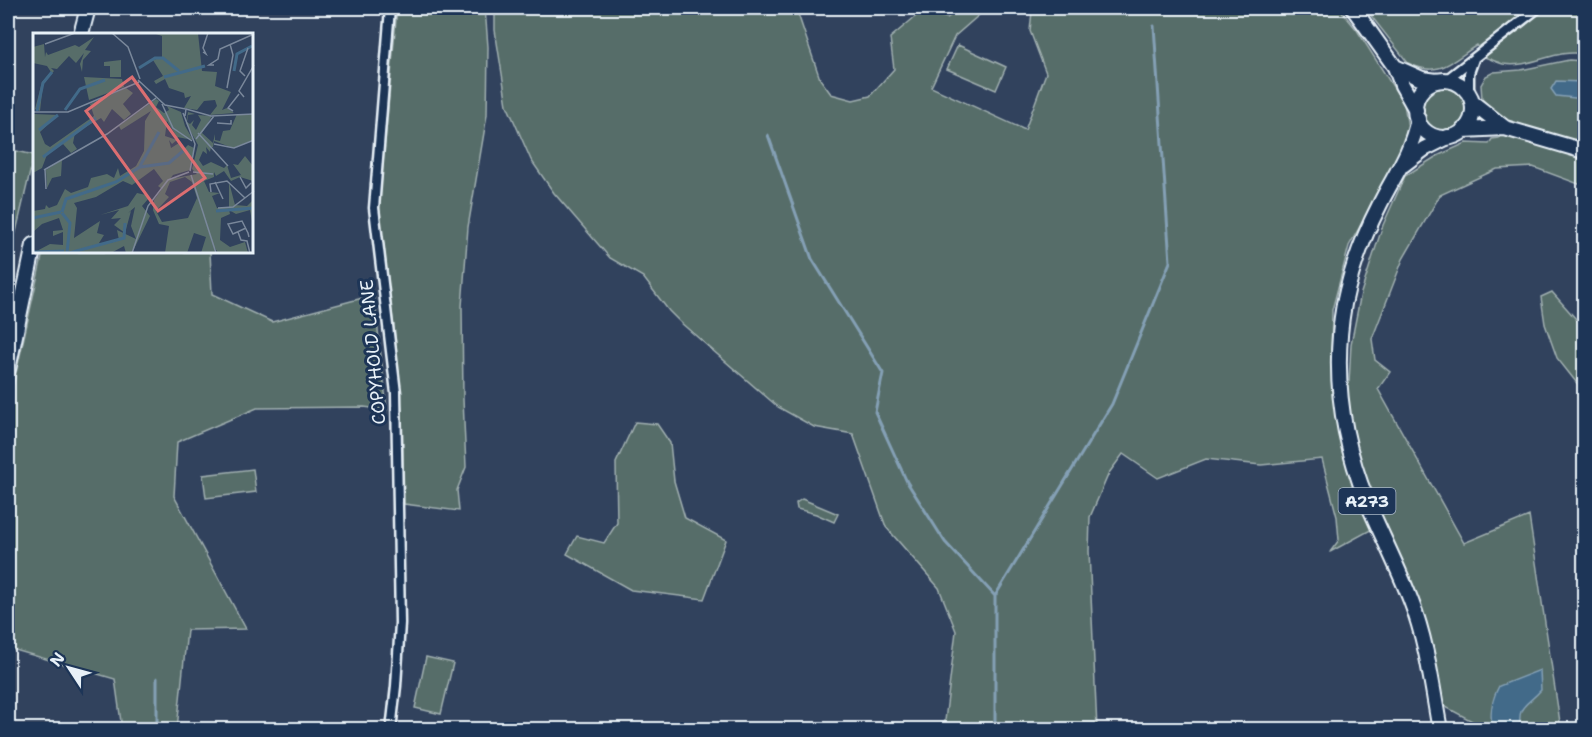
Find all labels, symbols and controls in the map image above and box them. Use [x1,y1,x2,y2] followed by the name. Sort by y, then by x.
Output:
[33,33,254,254] inset map
[355,278,391,426] street label: COPYHOLD LANE
[1338,488,1396,514] road number: A273
[39,638,99,698] north arrow
[45,648,69,671] text: N

